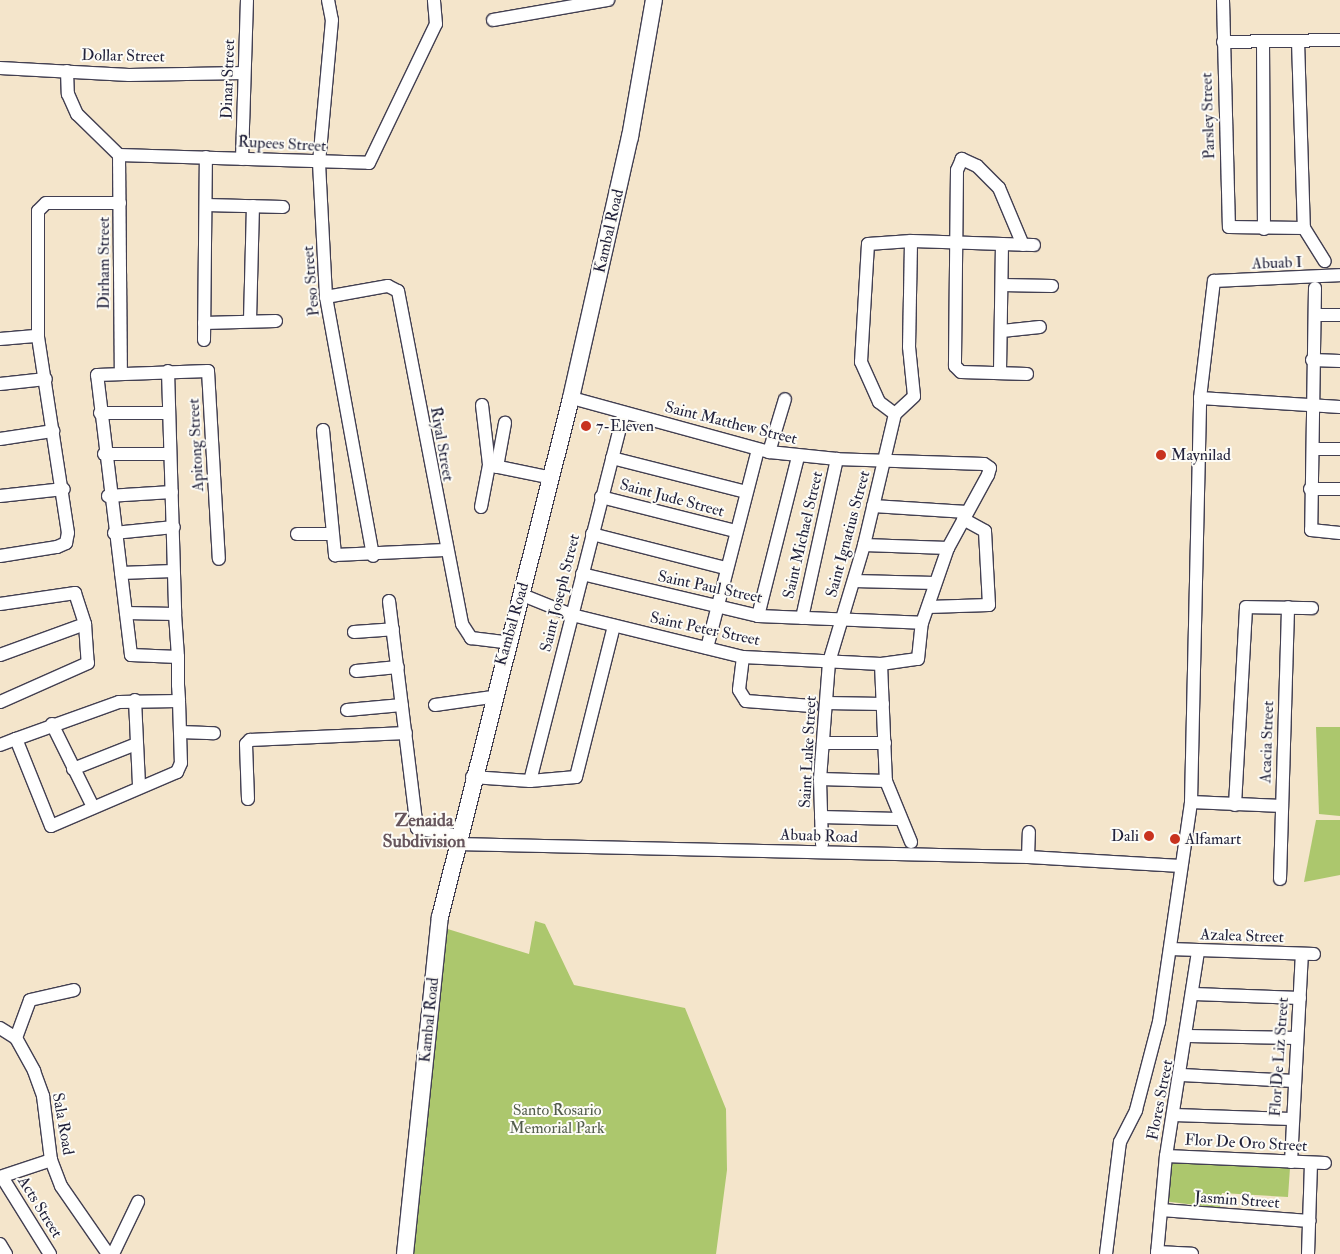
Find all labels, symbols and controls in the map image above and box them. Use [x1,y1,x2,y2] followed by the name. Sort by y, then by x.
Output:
[217,39,239,119] street label: Dinar Street
[81,46,165,66] street label: Dollar Street
[1197,72,1219,160] street label: Parsley Street
[237,132,327,156] street label: Rupees Street
[590,187,628,275] street label: Kambal Road
[94,217,114,309] street label: Dirham Street
[298,245,324,317] street label: Peso Street
[1251,253,1303,273] street label: Abuab I
[663,397,799,449] street label: Saint Matthew Street
[184,398,208,492] street label: Apitong Street
[426,405,458,483] street label: Riyal Street
[596,416,654,436] place label: 7-Eleven
[580,420,592,432] marker: 7-Eleven
[1171,445,1231,465] place label: Maynilad
[1155,449,1167,461] marker: Maynilad
[822,468,874,600] street label: Saint Ignatius Street
[779,469,827,601] street label: Saint Michael Street
[618,475,726,521] street label: Saint Jude Street
[536,532,584,654] street label: Saint Joseph Street
[656,567,764,607] street label: Saint Paul Street
[491,580,533,668] street label: Kambal Road
[648,608,762,650] street label: Saint Peter Street
[795,695,821,809] street label: Saint Luke Street
[1256,700,1278,784] street label: Acacia Street
[383,811,465,854] district label: Zenaida Subdivision
[780,825,858,847] street label: Abuab Road
[1111,826,1139,846] place label: Dali
[1185,829,1241,849] place label: Alfamart
[1143,830,1155,842] marker: Dali
[1169,833,1181,845] marker: Alfamart
[1200,925,1284,947] street label: Azalea Street
[415,977,443,1063] street label: Kambal Road
[1265,997,1293,1117] street label: Flor De Liz Street
[1143,1058,1177,1142] street label: Flores Street
[48,1091,78,1157] street label: Sala Road
[509,1100,605,1138] park label: Santo Rosario Memorial Park
[1184,1130,1308,1156] street label: Flor De Oro Street
[14,1173,66,1241] street label: Acts Street
[1194,1187,1280,1213] street label: Jasmin Street

